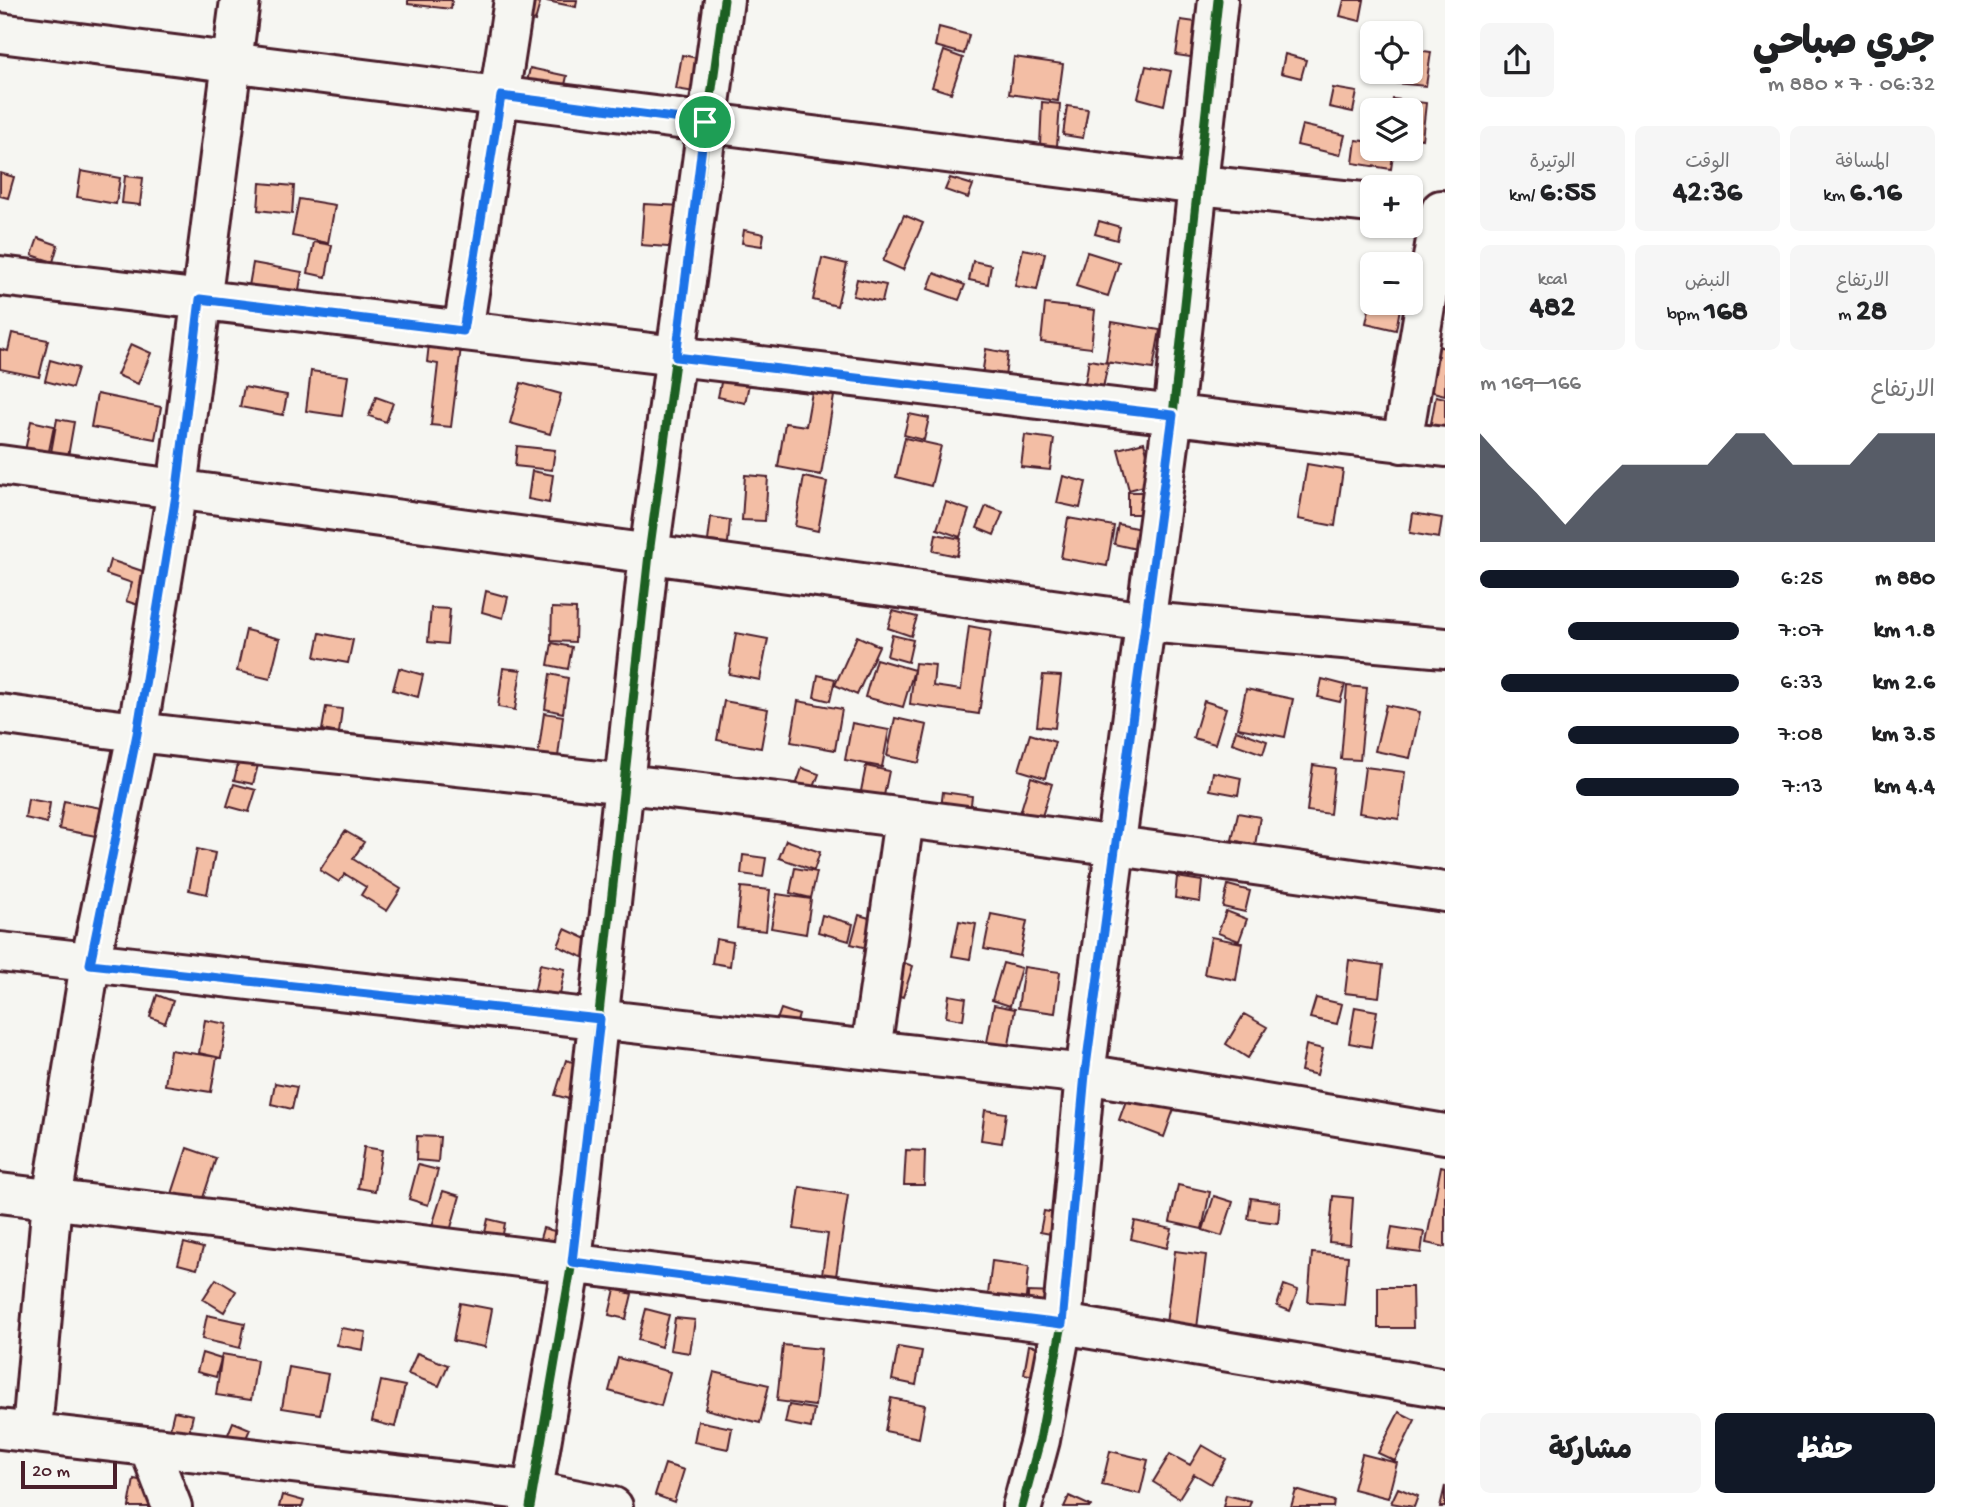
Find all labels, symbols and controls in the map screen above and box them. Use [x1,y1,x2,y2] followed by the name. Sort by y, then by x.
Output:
[1360,21,1423,315] map controls
[1360,21,1423,84] button: locate
[1480,23,1554,97] button: share
[1753,24,1935,68] text: جري صباحي
[1768,72,1935,99] text: 06:32 · 7 × 880 m
[675,92,735,152] pin
[1360,98,1423,161] button: layers
[686,103,724,141] icon: arrive
[1530,152,1575,175] text: الوتيرة
[1685,152,1730,175] text: الوقت
[1835,152,1890,175] text: المسافة
[1360,175,1423,238] button: +
[1540,177,1596,212] text: 6:55
[1673,177,1742,212] text: 42:36
[1850,177,1902,212] text: 6.16
[1509,185,1540,208] text: /km
[1823,185,1850,208] text: km
[1360,252,1423,315] button: −
[1538,269,1567,292] text: kcal
[1685,271,1730,294] text: النبض
[1836,271,1889,294] text: الارتفاع
[1530,292,1575,327] text: 482
[1704,296,1748,331] text: 168
[1856,296,1887,331] text: 28
[1667,304,1704,327] text: bpm
[1838,304,1856,327] text: m
[1480,371,1581,398] text: 166–169 m
[1871,378,1935,405] text: الارتفاع
[1781,566,1823,593] text: 6:25
[1875,566,1935,593] text: 880 m
[1779,618,1823,645] text: 7:07
[1874,618,1935,645] text: 1.8 km
[1780,670,1823,697] text: 6:33
[1873,670,1935,697] text: 2.6 km
[1778,722,1823,749] text: 7:08
[1872,722,1935,749] text: 3.5 km
[1783,774,1823,801] text: 7:13
[1874,774,1935,801] text: 4.4 km
[1480,1413,1701,1493] button: مشاركة
[1715,1413,1935,1493] button: حفظ
[21,1458,117,1490] scale bar
[32,1461,70,1484] text: 20 m

